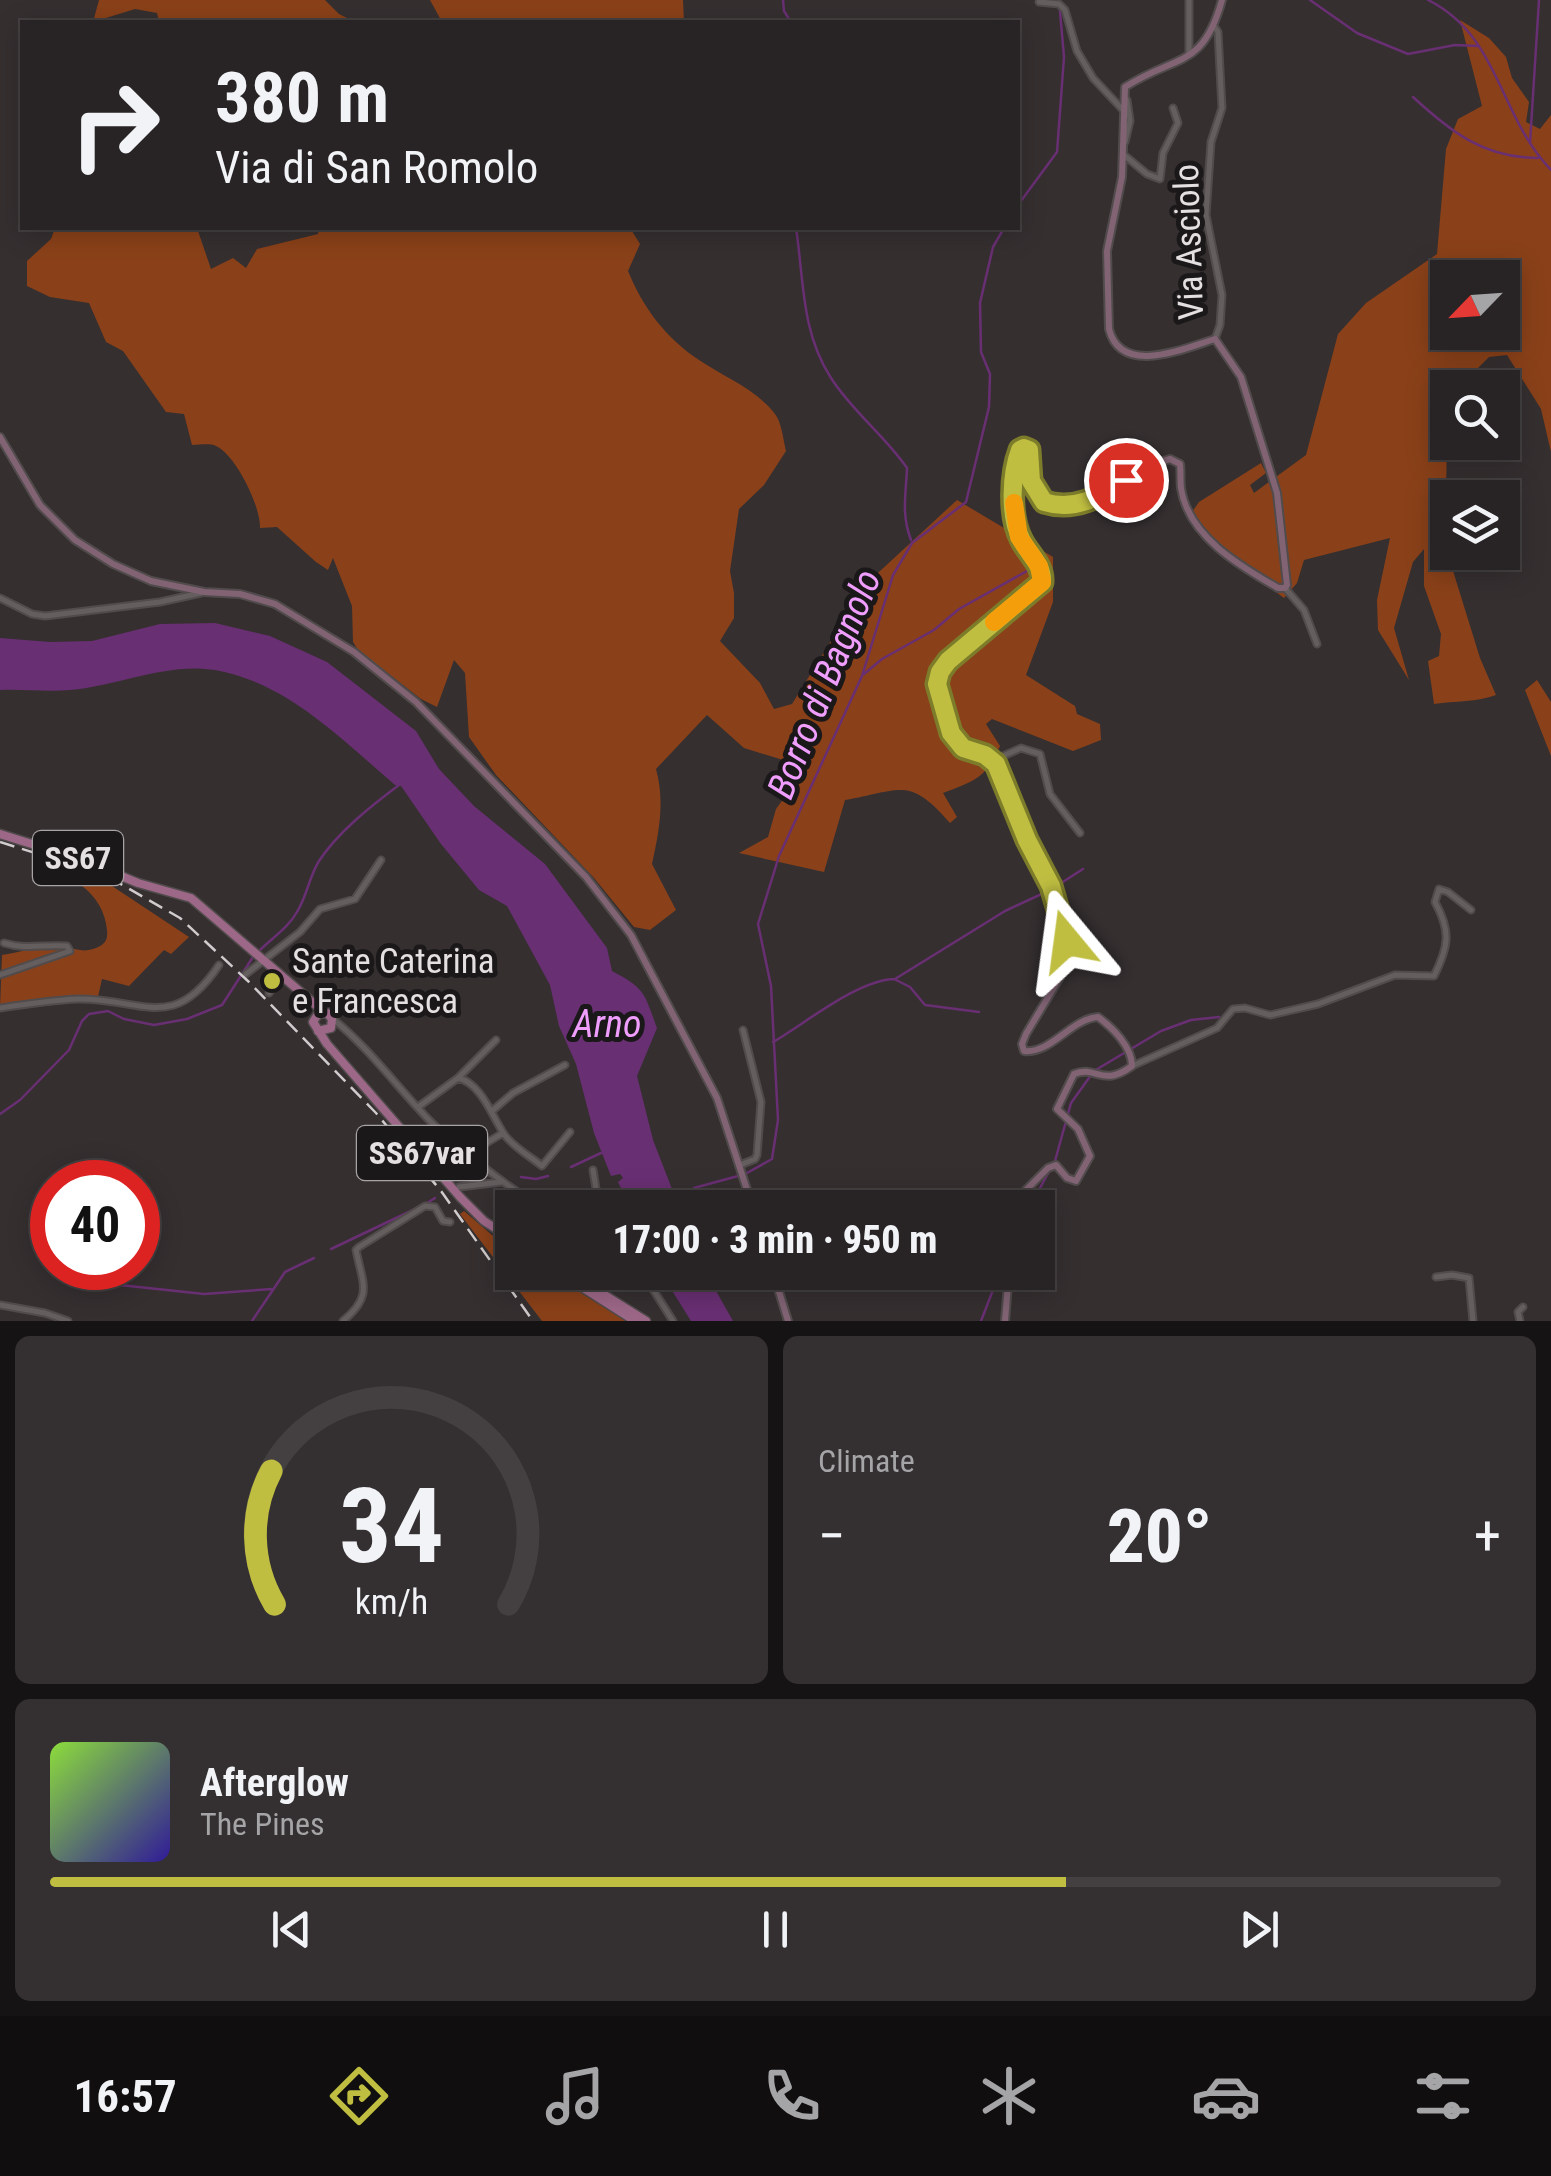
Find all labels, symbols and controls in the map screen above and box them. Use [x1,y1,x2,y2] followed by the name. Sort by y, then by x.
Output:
[215,57,389,139] text: 380 m
[50,60,180,190] icon: right
[215,141,538,194] text: Via di San Romolo
[1166,163,1212,321] street label: Via Asciolo
[1430,260,1520,350] north arrow
[1430,260,1520,570] map controls
[1430,370,1520,460] button: search
[1084,438,1169,523] pin
[1099,453,1154,508] icon: arrive
[1430,480,1520,570] button: layers
[758,563,890,805] water label: Borro di Bagnolo
[33,831,123,885] road number: SS67
[1015,889,1119,993] position arrow
[292,941,494,1022] place label: Sante Caterina e Francesca
[261,970,283,992] marker: Sante Caterina e Francesca
[571,1002,641,1046] water label: Arno
[357,1126,487,1180] road number: SS67var
[30,1160,160,1290] speed limit sign: 40
[613,1218,937,1262] text: 17:00 · 3 min · 950 m
[818,1442,915,1480] text: Climate
[339,1466,444,1587] text: 34
[1107,1492,1212,1580] text: 20°
[818,1504,846,1568] text: −
[1474,1504,1501,1568] text: +
[355,1581,428,1623] text: km/h
[200,1761,349,1805] text: Afterglow
[200,1805,325,1843] text: The Pines
[264,1902,319,1957] icon: previous
[748,1902,803,1957] icon: pause
[1232,1902,1287,1957] icon: next
[324,2061,394,2131] icon: directions
[540,2061,610,2131] icon: music
[757,2061,827,2131] icon: phone
[974,2061,1044,2131] icon: climate
[1191,2061,1261,2131] icon: car
[1408,2061,1478,2131] icon: filters
[73,2070,177,2123] text: 16:57

